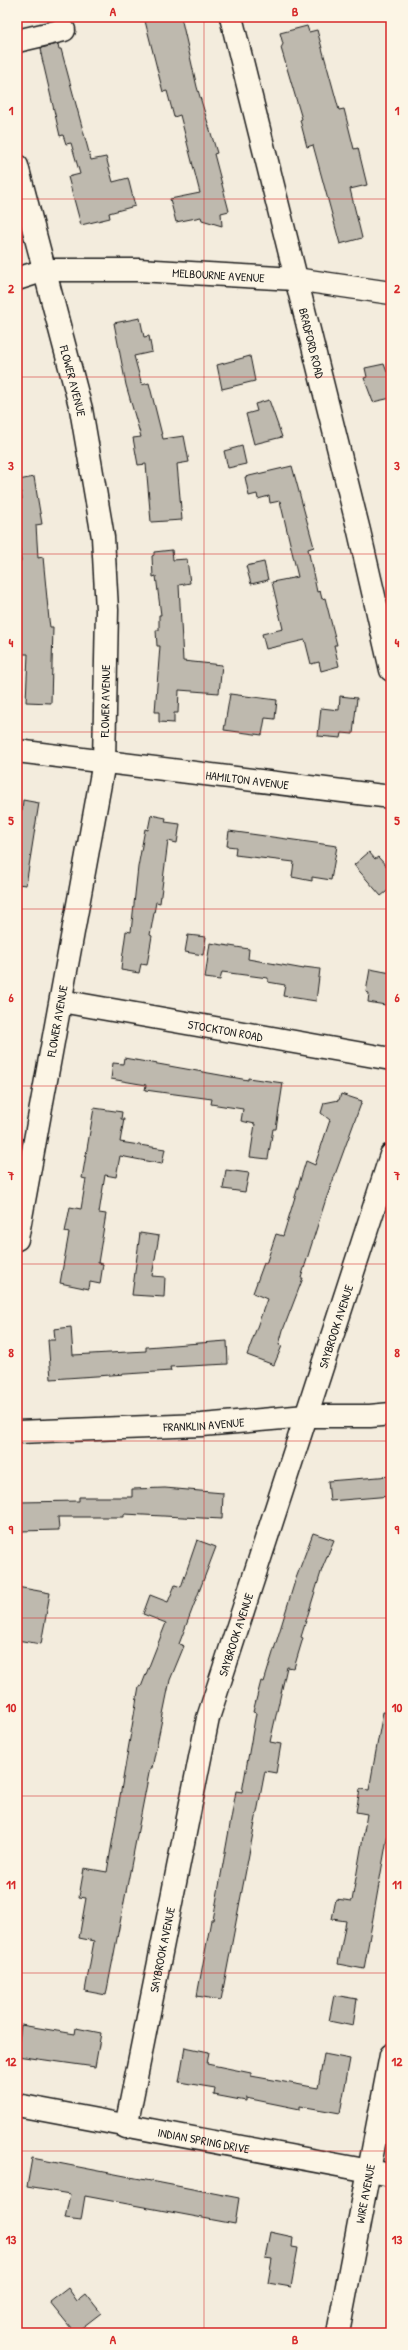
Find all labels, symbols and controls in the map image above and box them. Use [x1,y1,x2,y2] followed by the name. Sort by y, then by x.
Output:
[110,2,117,20] text: A
[292,2,299,20] text: B
[9,101,14,119] text: 1
[395,101,400,119] text: 1
[172,263,266,286] street label: MELBOURNE AVENUE
[8,279,15,297] text: 2
[394,279,401,297] text: 2
[295,306,329,380] street label: BRADFORD ROAD
[56,342,91,418] street label: FLOWER AVENUE
[8,456,14,474] text: 3
[394,456,400,474] text: 3
[9,633,14,651] text: 4
[395,633,400,651] text: 4
[96,664,114,739] street label: FLOWER AVENUE
[205,766,290,793] street label: HAMILTON AVENUE
[8,811,14,829] text: 5
[394,811,400,829] text: 5
[42,983,72,1059] street label: FLOWER AVENUE
[8,988,14,1006] text: 6
[394,988,400,1006] text: 6
[187,1015,265,1045] street label: STOCKTON ROAD
[7,1166,15,1184] text: 7
[393,1166,401,1184] text: 7
[314,1282,357,1370] street label: SAYBROOK AVENUE
[8,1343,14,1361] text: 8
[394,1343,400,1361] text: 8
[162,1413,246,1435] street label: FRANKLIN AVENUE
[9,1520,14,1538] text: 9
[395,1520,400,1538] text: 9
[214,1590,257,1678] street label: SAYBROOK AVENUE
[6,1698,16,1716] text: 10
[392,1698,402,1716] text: 10
[6,1875,16,1893] text: 11
[392,1875,402,1893] text: 11
[145,1905,179,1994] street label: SAYBROOK AVENUE
[6,2052,17,2070] text: 12
[392,2052,403,2070] text: 12
[156,2123,252,2157] street label: INDIAN SPRING DRIVE
[351,2162,379,2225] street label: WIRE AVENUE
[6,2230,16,2248] text: 13
[392,2230,402,2248] text: 13
[110,2330,117,2348] text: A
[292,2330,299,2348] text: B

